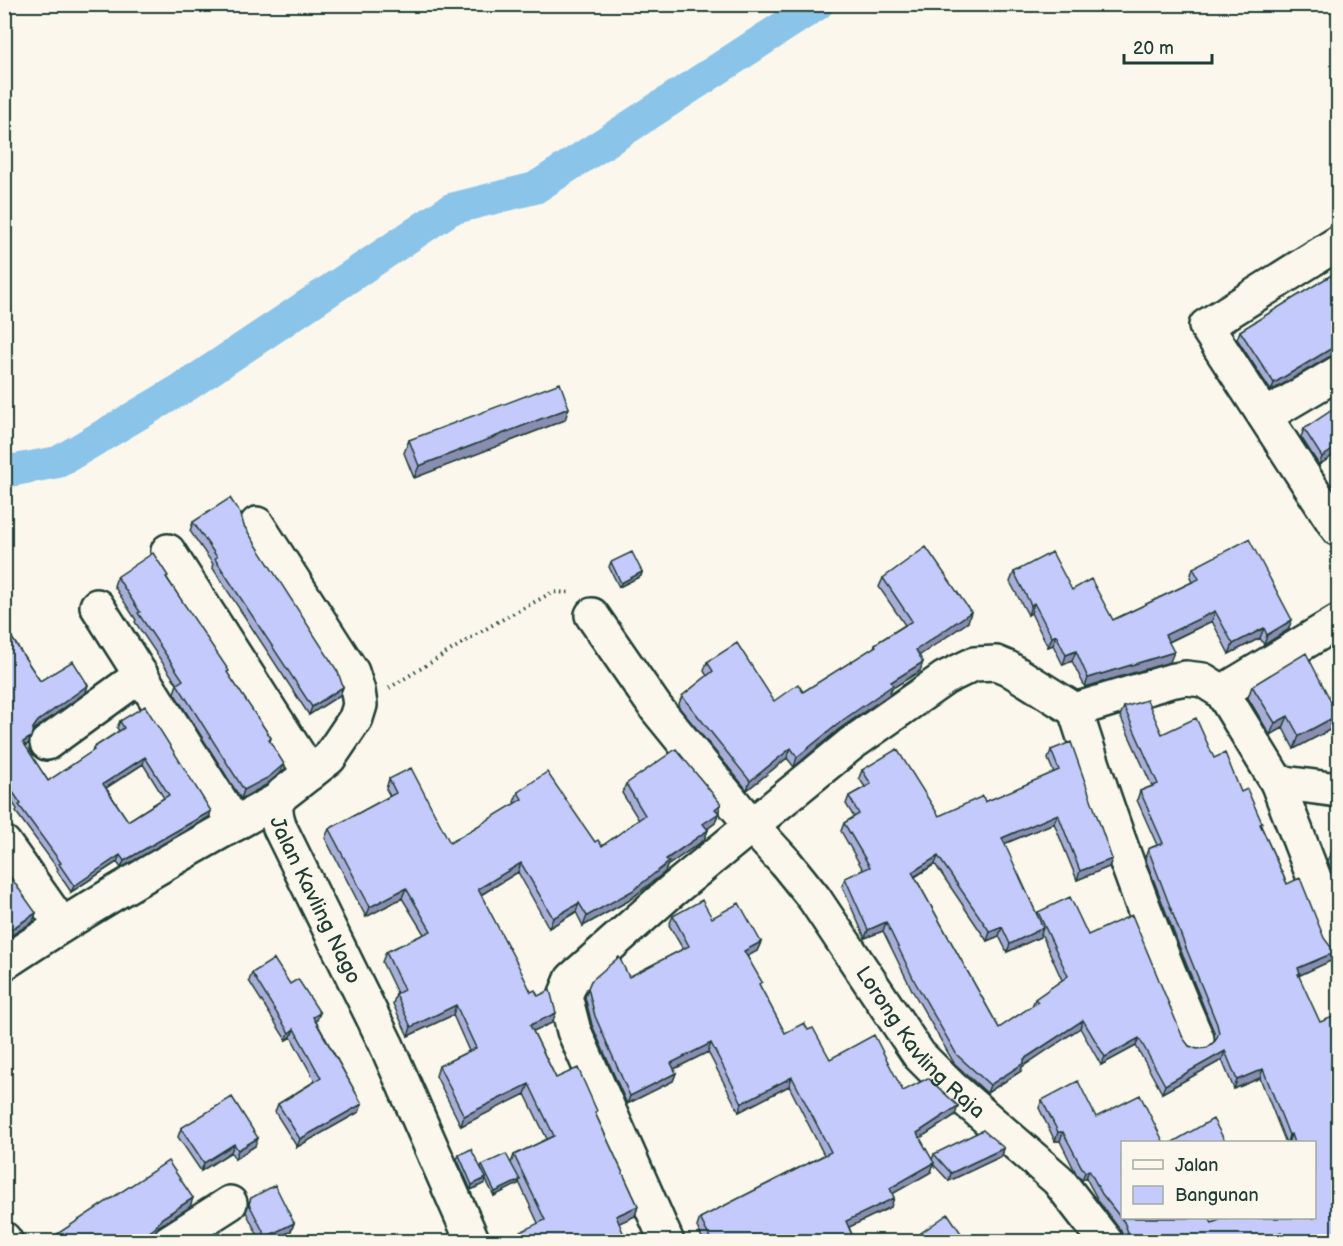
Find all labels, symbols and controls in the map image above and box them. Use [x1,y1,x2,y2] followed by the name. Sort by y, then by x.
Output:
[1124,27,1212,65] scale bar
[1133,38,1174,59] text: 20 m
[264,814,366,988] street label: Jalan Kavling Nago
[850,962,990,1124] street label: Lorong Kavling Raja
[1121,1141,1316,1219] legend
[1175,1155,1218,1176] text: Jalan
[1175,1185,1259,1206] text: Bangunan

